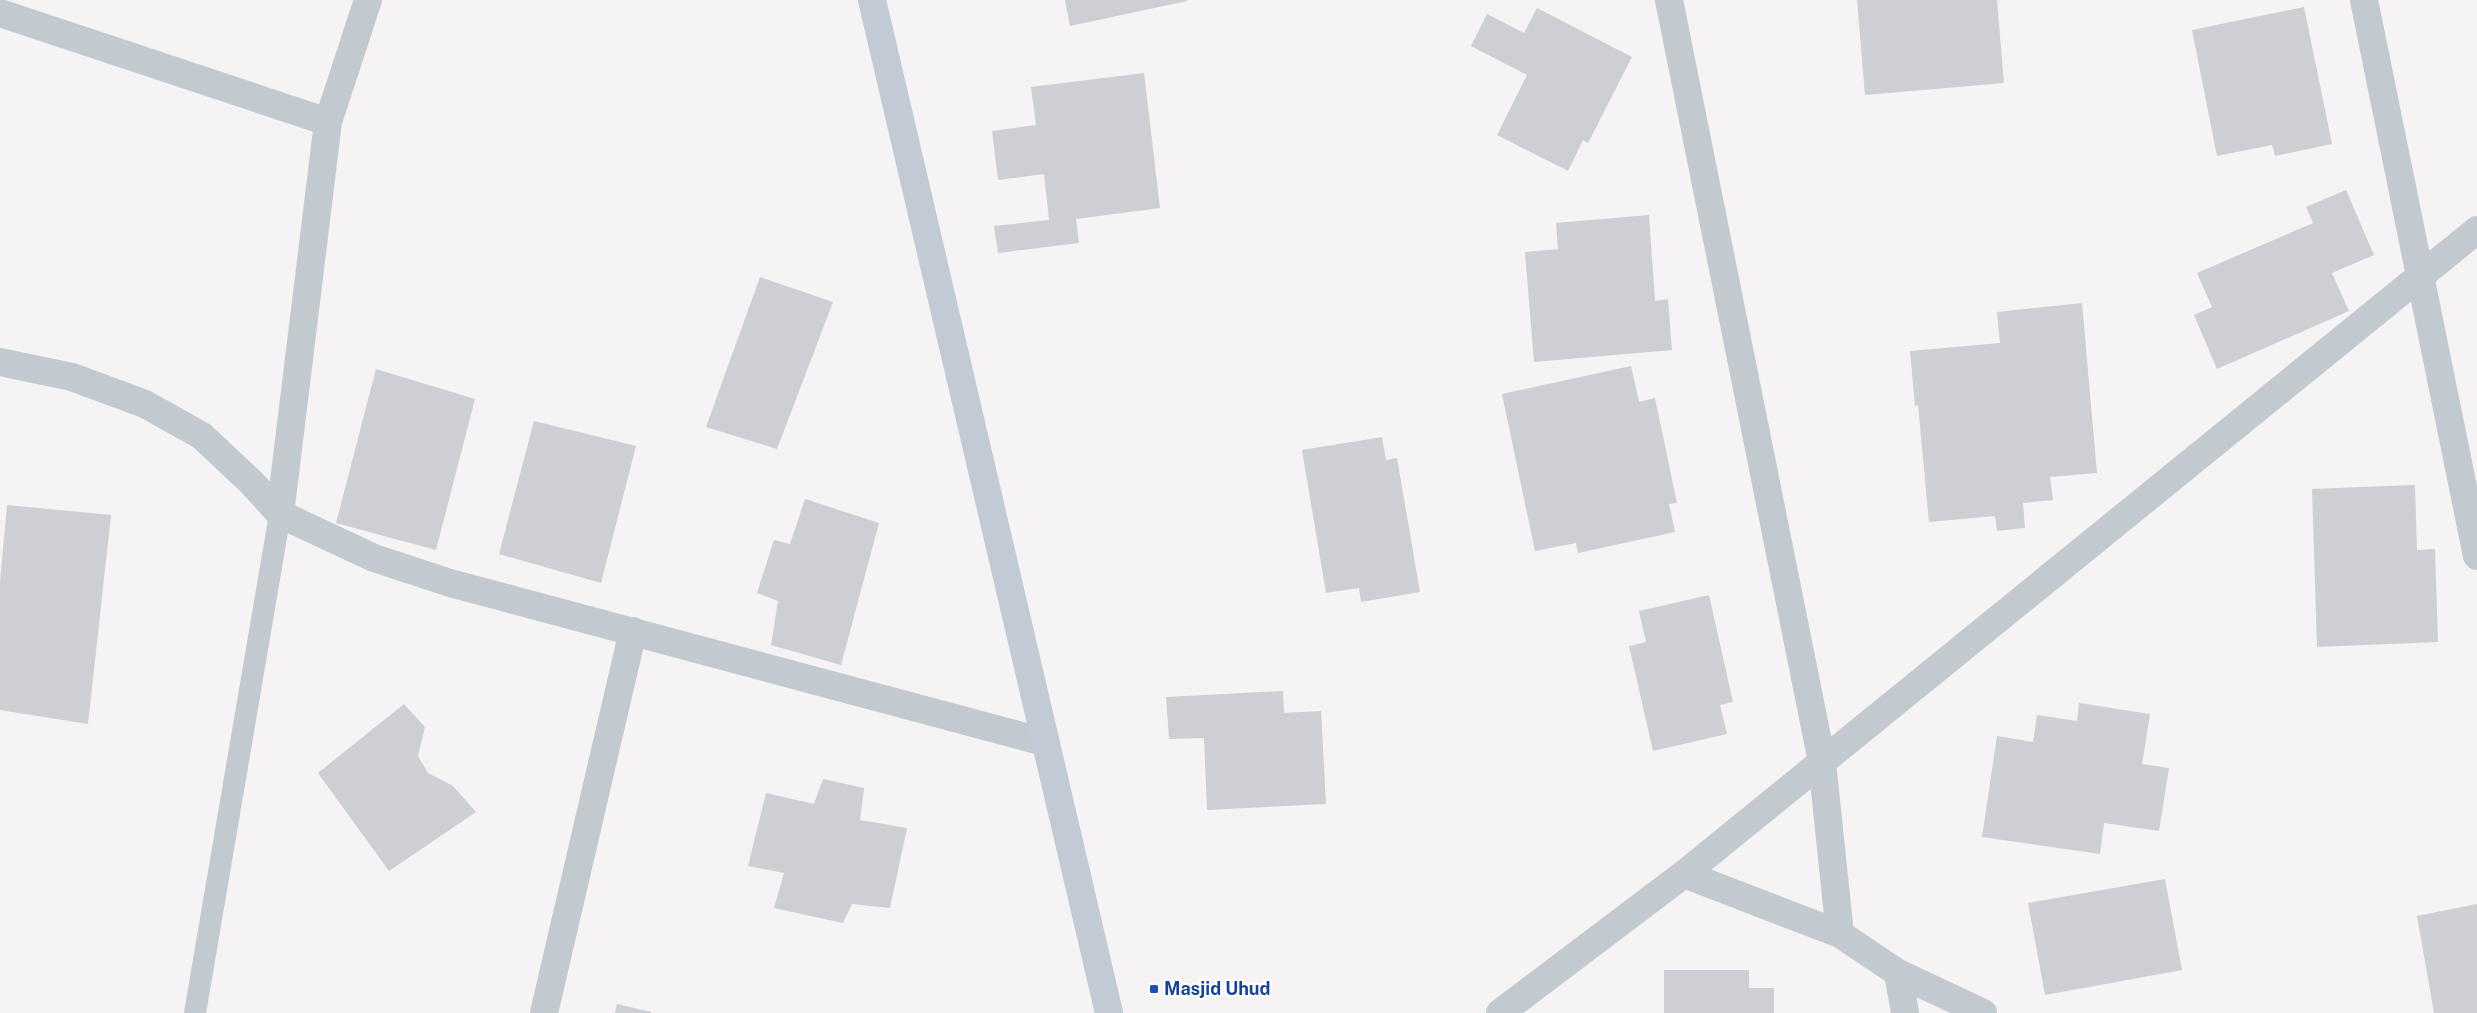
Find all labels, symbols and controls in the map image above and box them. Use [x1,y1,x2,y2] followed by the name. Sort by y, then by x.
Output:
[1164,978,1271,999] place label: Masjid Uhud
[1148,983,1160,995] marker: Masjid Uhud

